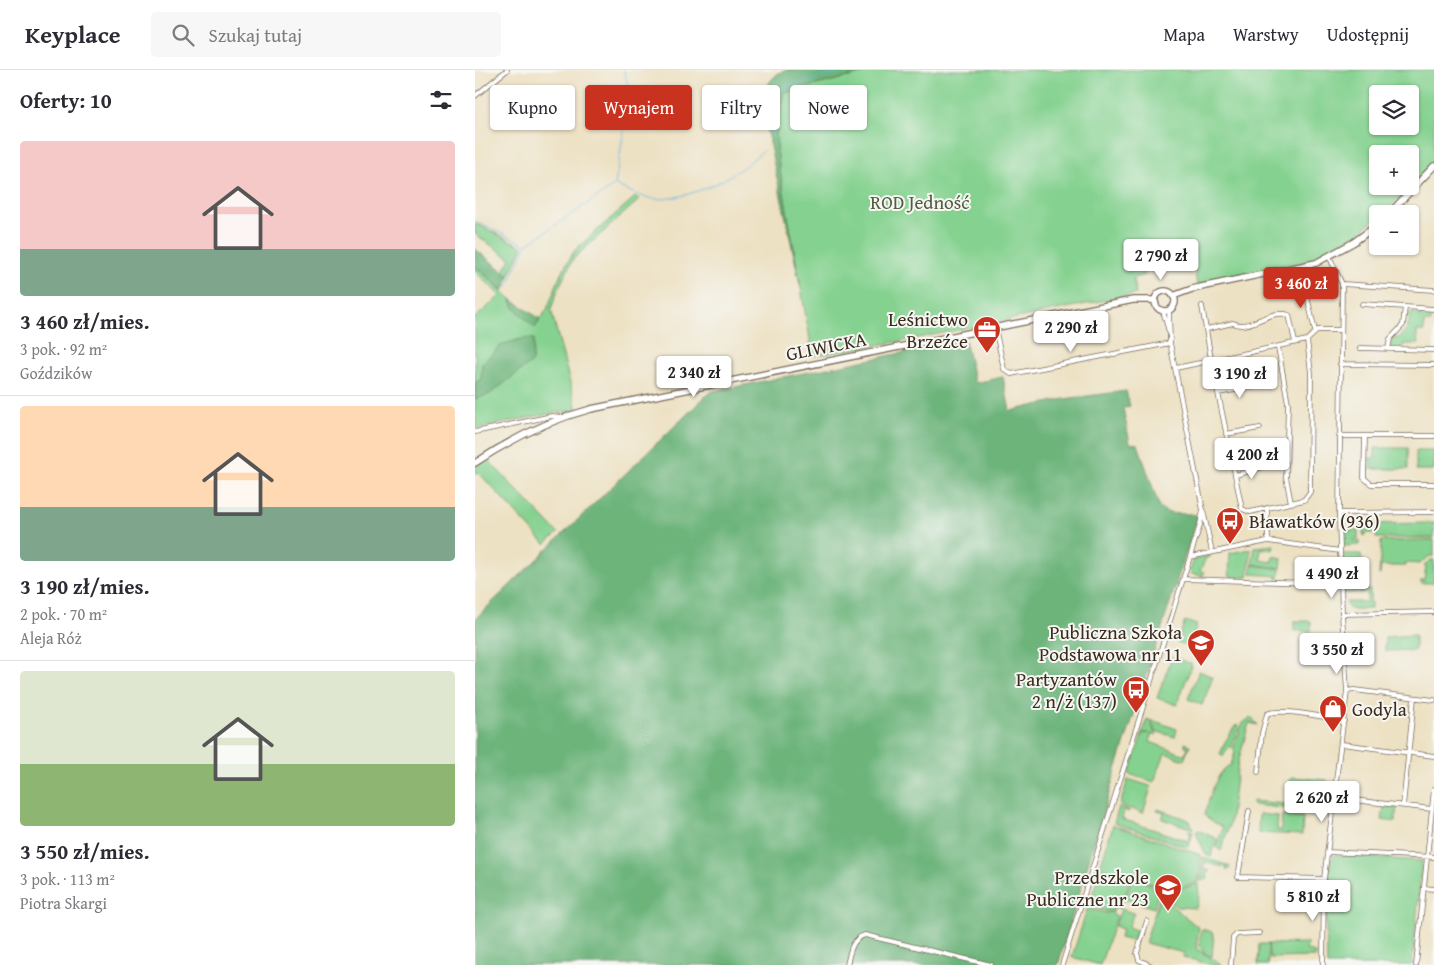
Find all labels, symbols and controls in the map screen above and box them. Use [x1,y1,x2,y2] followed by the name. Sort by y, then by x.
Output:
[151,12,501,57] search box
[25,17,121,52] text: Keyplace
[169,21,197,49] icon: search
[209,21,302,49] text: Szukaj tutaj
[1163,21,1205,48] text: Mapa
[1233,21,1299,48] text: Warstwy
[1327,21,1409,48] text: Udostępnij
[20,85,112,116] text: Oferty: 10
[490,85,575,130] chip: Kupno
[585,85,692,130] chip: Wynajem
[702,85,780,130] chip: Filtry
[790,85,867,130] chip: Nowe
[1369,85,1419,255] map controls
[1369,85,1419,135] button: layers
[427,86,455,114] icon: filters
[1369,145,1419,195] button: +
[193,173,283,263] icon: home
[870,188,970,216] park label: ROD Jedność
[1369,205,1419,255] button: −
[1109,238,1213,281] pin: 2 790 zł
[1134,243,1188,267] text: 2 790 zł
[1249,266,1353,309] pin: 3 460 zł
[1274,271,1328,295] text: 3 460 zł
[888,305,968,355] place label: Leśnictwo Brzeźce
[20,306,150,337] text: 3 460 zł/mies.
[1019,310,1123,353] pin: 2 290 zł
[972,315,1002,354] office icon: Leśnictwo Brzeźce
[1044,315,1098,339] text: 2 290 zł
[783,324,869,368] street label: GLIWICKA
[20,337,107,361] text: 3 pok. · 92 m²
[642,356,746,398] pin: 2 340 zł
[1188,356,1292,399] pin: 3 190 zł
[667,360,721,384] text: 2 340 zł
[20,361,92,385] text: Goździków
[1213,361,1267,385] text: 3 190 zł
[1200,438,1304,480] pin: 4 200 zł
[193,439,283,529] icon: home
[1225,442,1279,466] text: 4 200 zł
[1215,506,1245,545] bus stop icon: Bławatków (936)
[1249,507,1380,535] place label: Bławatków (936)
[1280,556,1384,599] pin: 4 490 zł
[1305,561,1359,585] text: 4 490 zł
[20,571,150,602] text: 3 190 zł/mies.
[20,602,107,626] text: 2 pok. · 70 m²
[1039,618,1182,668] place label: Publiczna Szkoła Podstawowa nr 11
[20,626,81,650] text: Aleja Róż
[1186,628,1216,667] school or university icon: Publiczna Szkoła Podstawowa nr 11
[1285,632,1389,675] pin: 3 550 zł
[1310,637,1364,661] text: 3 550 zł
[1016,665,1117,715] place label: Partyzantów 2 n/ż (137)
[1121,675,1151,714] bus stop icon: Partyzantów 2 n/ż (137)
[1318,694,1348,733] shop icon: Godyla
[1352,695,1407,723] place label: Godyla
[193,704,283,794] icon: home
[1270,780,1374,823] pin: 2 620 zł
[1295,785,1349,809] text: 2 620 zł
[20,836,150,867] text: 3 550 zł/mies.
[1027,863,1149,913] place label: Przedszkole Publiczne nr 23
[20,867,115,891] text: 3 pok. · 113 m²
[1153,873,1183,912] school or university icon: Przedszkole Publiczne nr 23
[1261,880,1365,922] pin: 5 810 zł
[1286,884,1340,908] text: 5 810 zł
[20,891,107,915] text: Piotra Skargi

